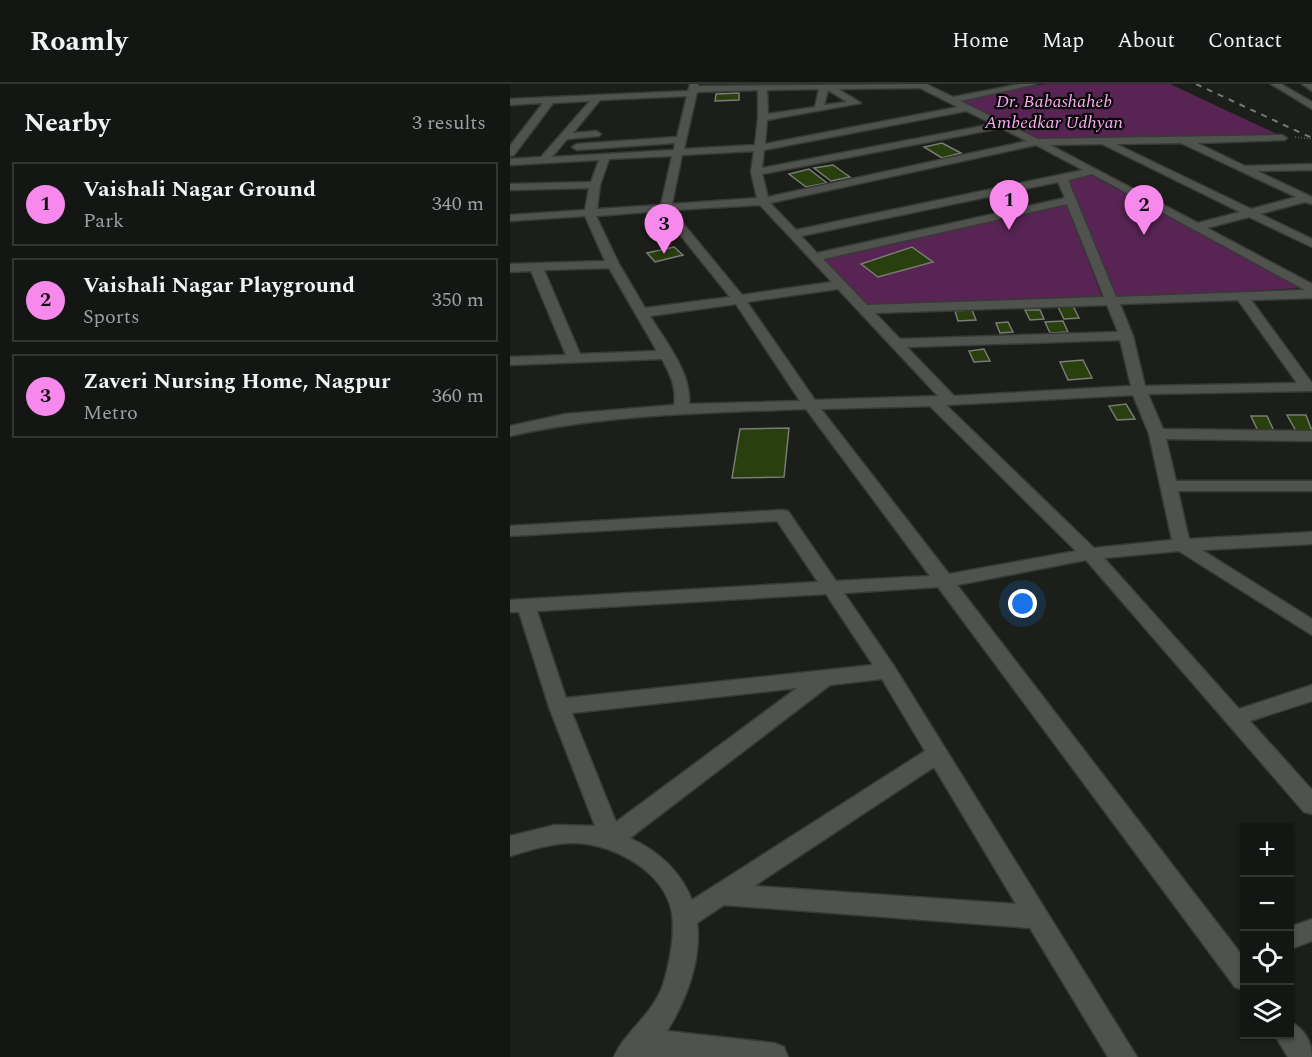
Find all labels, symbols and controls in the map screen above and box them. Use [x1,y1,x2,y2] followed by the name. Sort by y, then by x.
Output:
[30,20,128,63] text: Roamly
[952,25,1009,57] text: Home
[1042,25,1084,57] text: Map
[1117,25,1175,57] text: About
[1208,25,1282,57] text: Contact
[984,88,1124,136] park label: Dr. Babashaheb Ambedkar Udhyan
[24,103,110,143] text: Nearby
[412,108,486,138] text: 3 results
[83,173,316,206] text: Vaishali Nagar Ground
[990,180,1028,230] pin: 1
[1124,186,1164,235] pin: 2
[40,189,51,219] text: 1
[432,189,484,219] text: 340 m
[644,204,684,254] pin: 3
[83,206,124,236] text: Park
[83,269,355,302] text: Vaishali Nagar Playground
[40,285,51,315] text: 2
[432,285,484,315] text: 350 m
[83,302,140,332] text: Sports
[83,365,390,398] text: Zaveri Nursing Home, Nagpur
[40,381,51,411] text: 3
[432,381,484,411] text: 360 m
[83,398,138,428] text: Metro
[1008,589,1037,618] your location
[1240,823,1294,1039] map controls
[1240,823,1294,877] button: +
[1240,877,1294,931] button: −
[1240,931,1294,985] button: locate
[1240,985,1294,1039] button: layers

